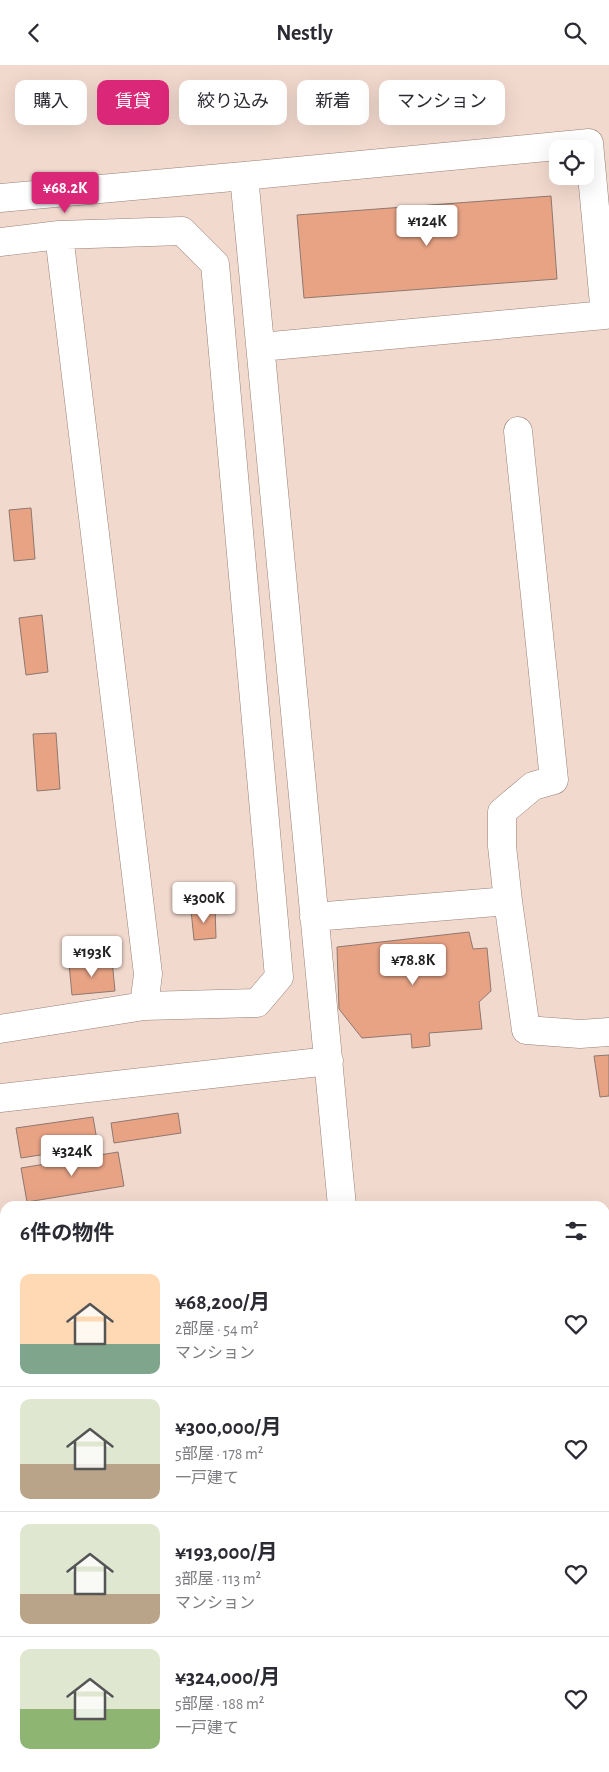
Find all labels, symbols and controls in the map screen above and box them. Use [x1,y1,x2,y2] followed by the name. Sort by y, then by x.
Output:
[20,19,48,47] icon: back
[561,19,589,47] icon: search
[276,22,333,44] text: Nestly
[15,80,87,125] chip: 購入
[97,80,169,125] chip: 賃貸
[179,80,287,125] chip: 絞り込み
[297,80,369,125] chip: 新着
[379,80,505,125] chip: マンション
[549,140,594,185] map controls
[549,140,594,185] button: locate
[24,171,106,214] pin: ¥68.2K
[43,180,87,196] text: ¥68.2K
[392,205,462,247] pin: ¥124K
[407,213,447,229] text: ¥124K
[169,881,239,924] pin: ¥300K
[183,890,225,906] text: ¥300K
[57,935,127,978] pin: ¥193K
[372,943,454,986] pin: ¥78.8K
[73,944,111,960] text: ¥193K
[391,952,435,968] text: ¥78.8K
[37,1135,107,1177] pin: ¥324K
[52,1143,92,1159] text: ¥324K
[562,1217,590,1245] icon: filters
[20,1223,114,1244] text: 6件の物件
[175,1292,270,1313] text: ¥68,200/月
[60,1294,120,1354] icon: home
[562,1310,590,1338] icon: heart
[175,1321,259,1337] text: 2部屋 · 54 m²
[175,1345,255,1361] text: マンション
[175,1417,282,1438] text: ¥300,000/月
[60,1419,120,1479] icon: home
[562,1435,590,1463] icon: heart
[175,1446,263,1462] text: 5部屋 · 178 m²
[175,1470,239,1486] text: 一戸建て
[175,1542,277,1563] text: ¥193,000/月
[60,1544,120,1604] icon: home
[562,1560,590,1588] icon: heart
[175,1571,261,1587] text: 3部屋 · 113 m²
[175,1595,255,1611] text: マンション
[175,1667,280,1688] text: ¥324,000/月
[60,1669,120,1729] icon: home
[562,1685,590,1713] icon: heart
[175,1696,264,1712] text: 5部屋 · 188 m²
[175,1720,239,1736] text: 一戸建て

